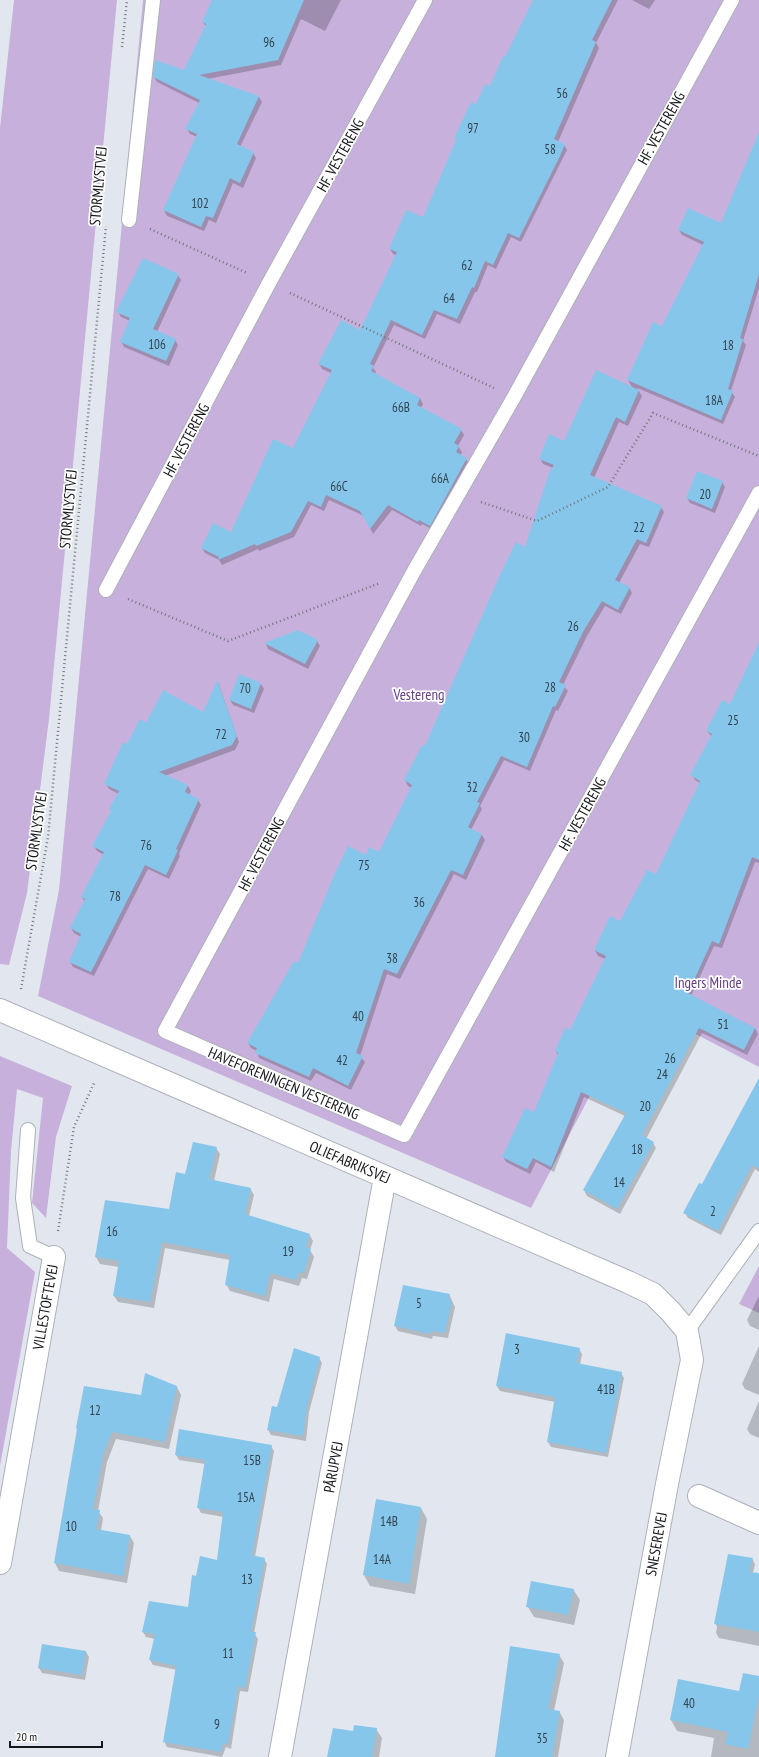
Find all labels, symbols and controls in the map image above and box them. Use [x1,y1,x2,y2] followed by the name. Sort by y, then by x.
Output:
[263,34,275,51] house number: 96
[556,85,568,102] house number: 56
[633,88,689,168] street label: HF. VESTERENG
[312,115,368,195] street label: HF. VESTERENG
[467,120,479,137] house number: 97
[544,141,556,158] house number: 58
[85,146,111,226] street label: STORMLYSTVEJ
[191,195,209,212] house number: 102
[461,257,473,274] house number: 62
[443,290,455,307] house number: 64
[148,336,166,353] house number: 106
[722,337,734,354] house number: 18
[705,392,724,409] house number: 18A
[392,399,410,416] house number: 66B
[159,400,213,480] street label: HF. VESTERENG
[55,469,81,549] street label: STORMLYSTVEJ
[431,470,450,487] house number: 66A
[330,478,348,495] house number: 66C
[699,486,711,503] house number: 20
[633,519,645,536] house number: 22
[567,618,579,635] house number: 26
[544,679,556,696] house number: 28
[239,680,251,697] house number: 70
[392,685,445,704] park label: Vestereng
[727,712,739,729] house number: 25
[215,726,227,743] house number: 72
[518,729,530,746] house number: 30
[554,774,610,854] street label: HF. VESTERENG
[466,779,478,796] house number: 32
[21,790,51,872] street label: STORMLYSTVEJ
[234,814,288,894] street label: HF. VESTERENG
[140,837,152,854] house number: 76
[358,857,370,874] house number: 75
[109,888,121,905] house number: 78
[413,894,425,911] house number: 36
[386,950,398,967] house number: 38
[674,973,742,992] park label: Ingers Minde
[352,1008,364,1025] house number: 40
[717,1016,729,1033] house number: 51
[206,1043,362,1123] street label: HAVEFORENINGEN VESTERENG
[664,1050,676,1067] house number: 26
[336,1052,348,1069] house number: 42
[656,1066,668,1083] house number: 24
[639,1098,651,1115] house number: 20
[307,1136,393,1188] street label: OLIEFABRIKSVEJ
[631,1141,643,1158] house number: 18
[613,1174,625,1191] house number: 14
[710,1203,716,1220] house number: 2
[106,1223,118,1240] house number: 16
[282,1243,294,1260] house number: 19
[28,1263,62,1352] street label: VILLESTOFTEVEJ
[416,1295,422,1312] house number: 5
[514,1341,520,1358] house number: 3
[597,1381,615,1398] house number: 41B
[89,1402,101,1419] house number: 12
[319,1440,347,1494] street label: PÅRUPVEJ
[243,1452,261,1469] house number: 15B
[237,1489,256,1506] house number: 15A
[641,1511,671,1577] street label: SNESEREVEJ
[380,1513,398,1530] house number: 14B
[65,1518,77,1535] house number: 10
[373,1551,392,1568] house number: 14A
[241,1571,253,1588] house number: 13
[222,1645,234,1662] house number: 11
[683,1695,695,1712] house number: 40
[214,1716,220,1733] house number: 9
[10,1723,102,1749] scale bar
[16,1729,37,1744] text: 20 m
[536,1730,548,1747] house number: 35

